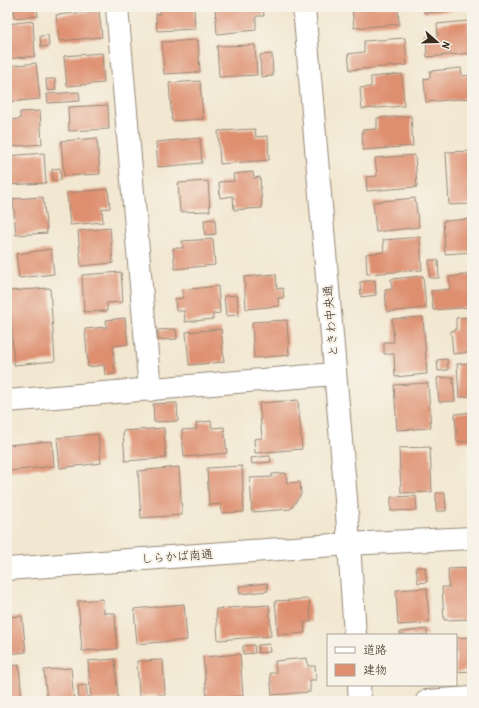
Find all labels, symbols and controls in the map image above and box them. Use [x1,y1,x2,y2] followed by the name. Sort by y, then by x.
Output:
[417,22,457,62] north arrow
[439,40,454,51] text: N
[318,284,342,358] street label: ときわ中央通
[140,545,214,567] street label: しらかば南通
[327,634,457,686] legend
[363,641,387,658] text: 道路
[363,661,387,678] text: 建物

